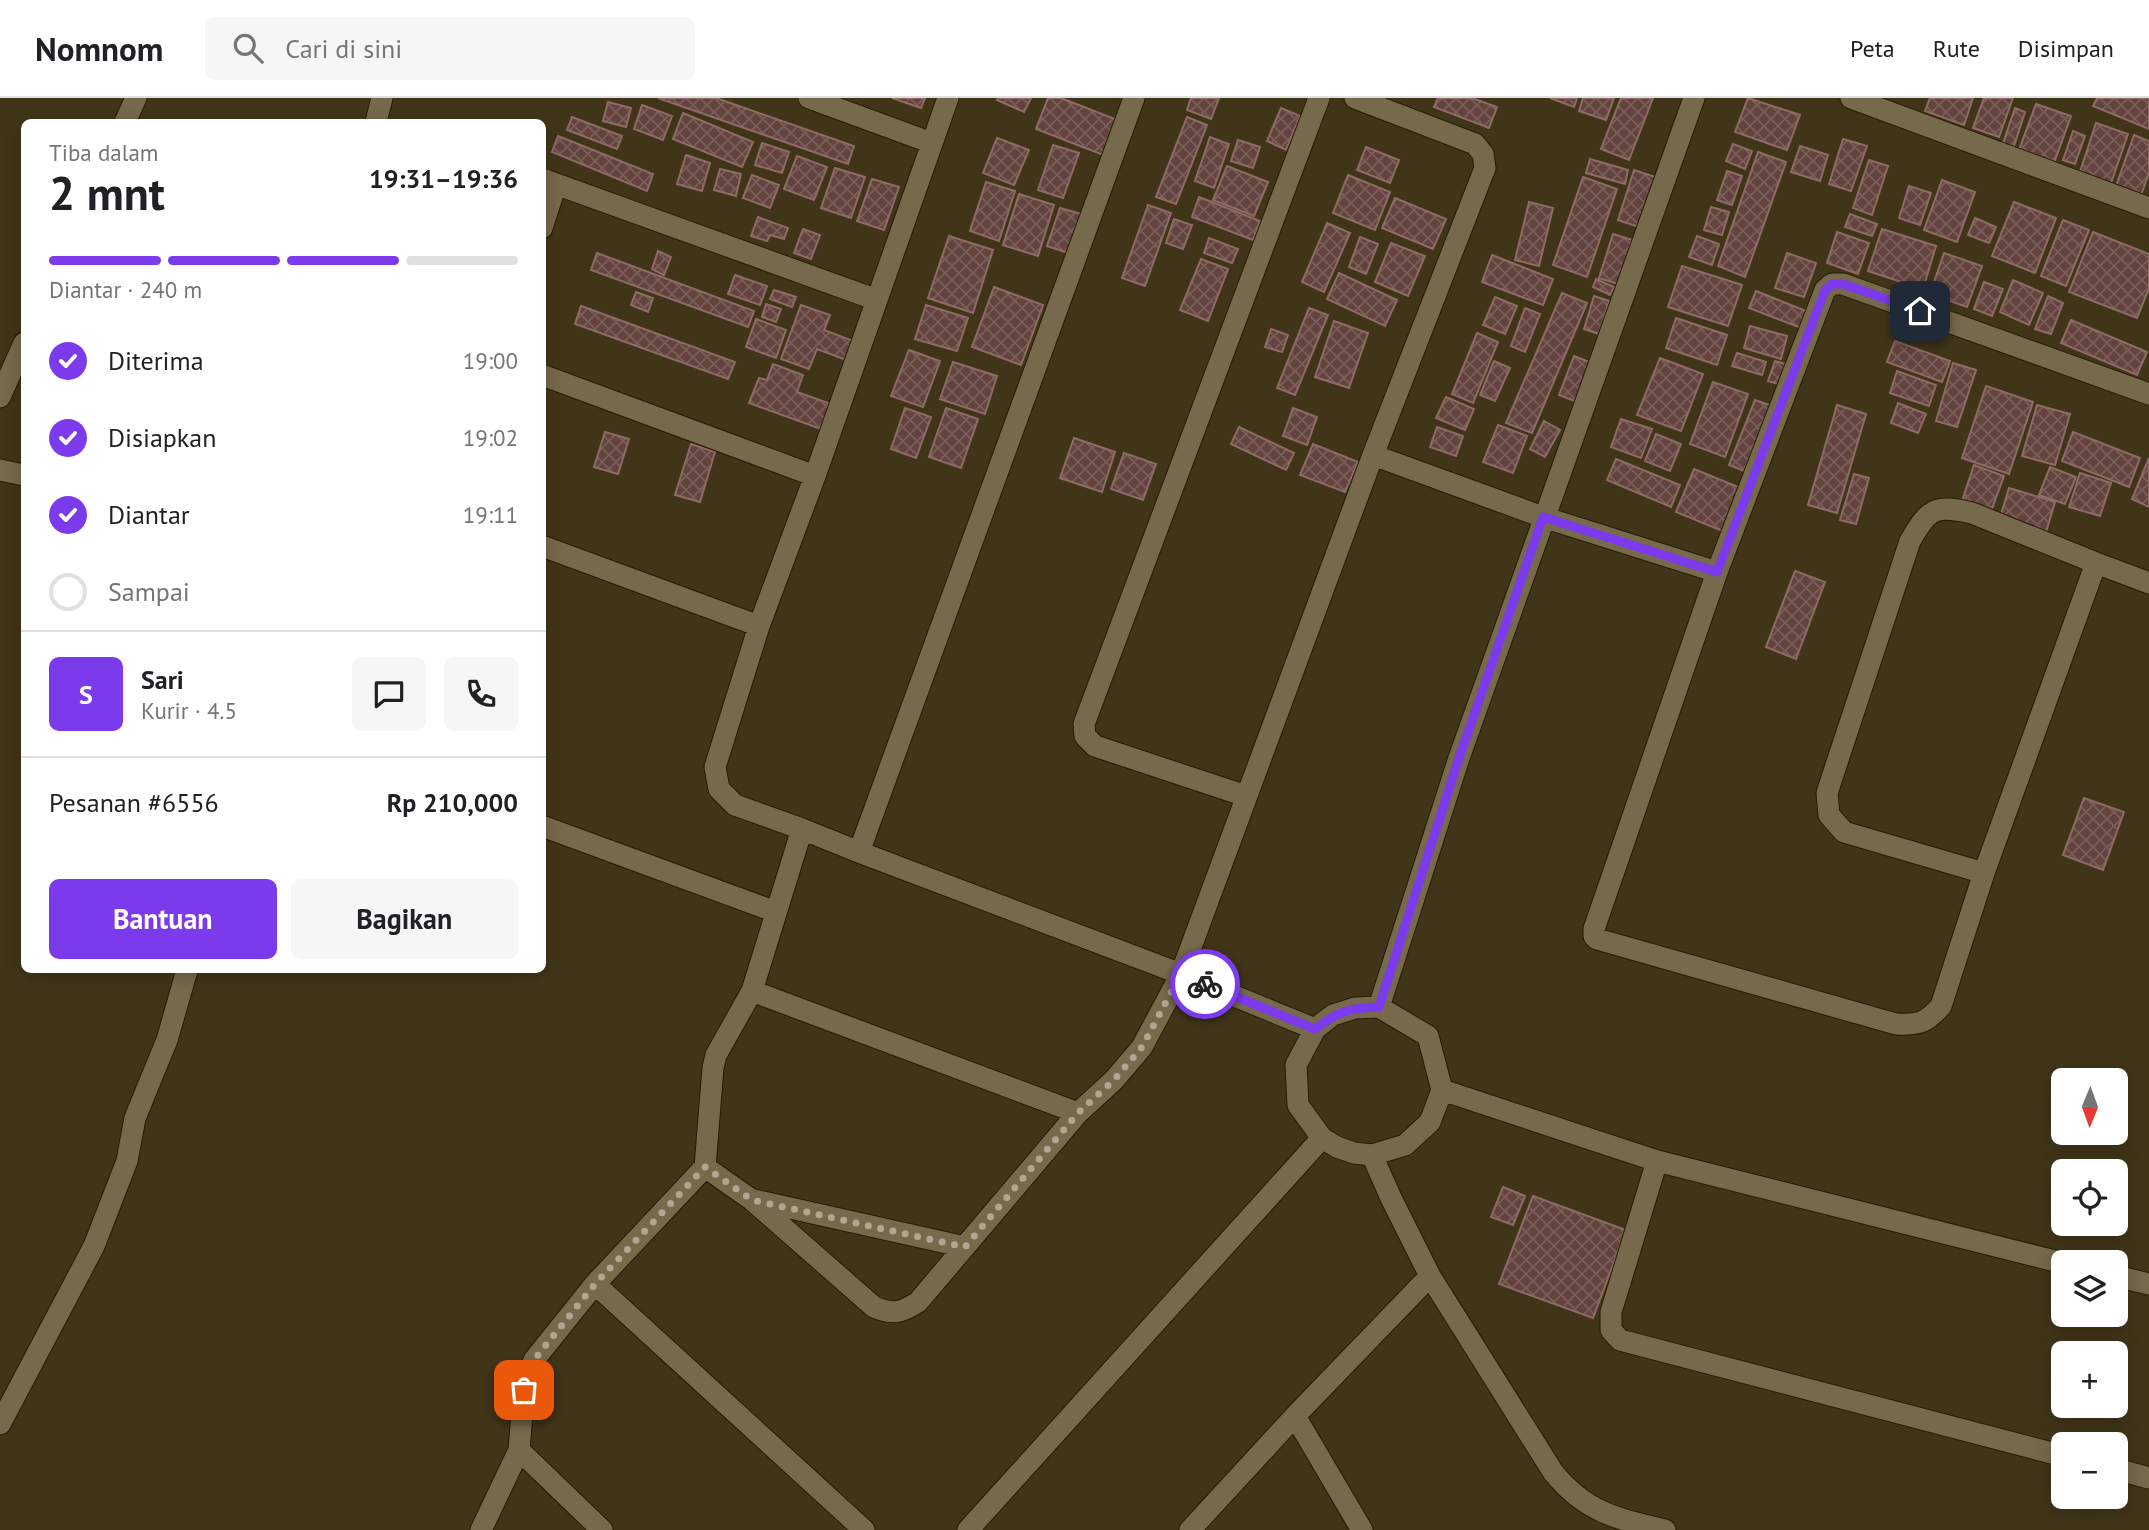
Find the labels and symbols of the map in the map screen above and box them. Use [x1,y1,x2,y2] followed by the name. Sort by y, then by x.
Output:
[1890,281,1950,341] pin
[1170,949,1240,1019] courier
[2051,1068,2128,1144] north arrow
[494,1360,554,1420] pin

